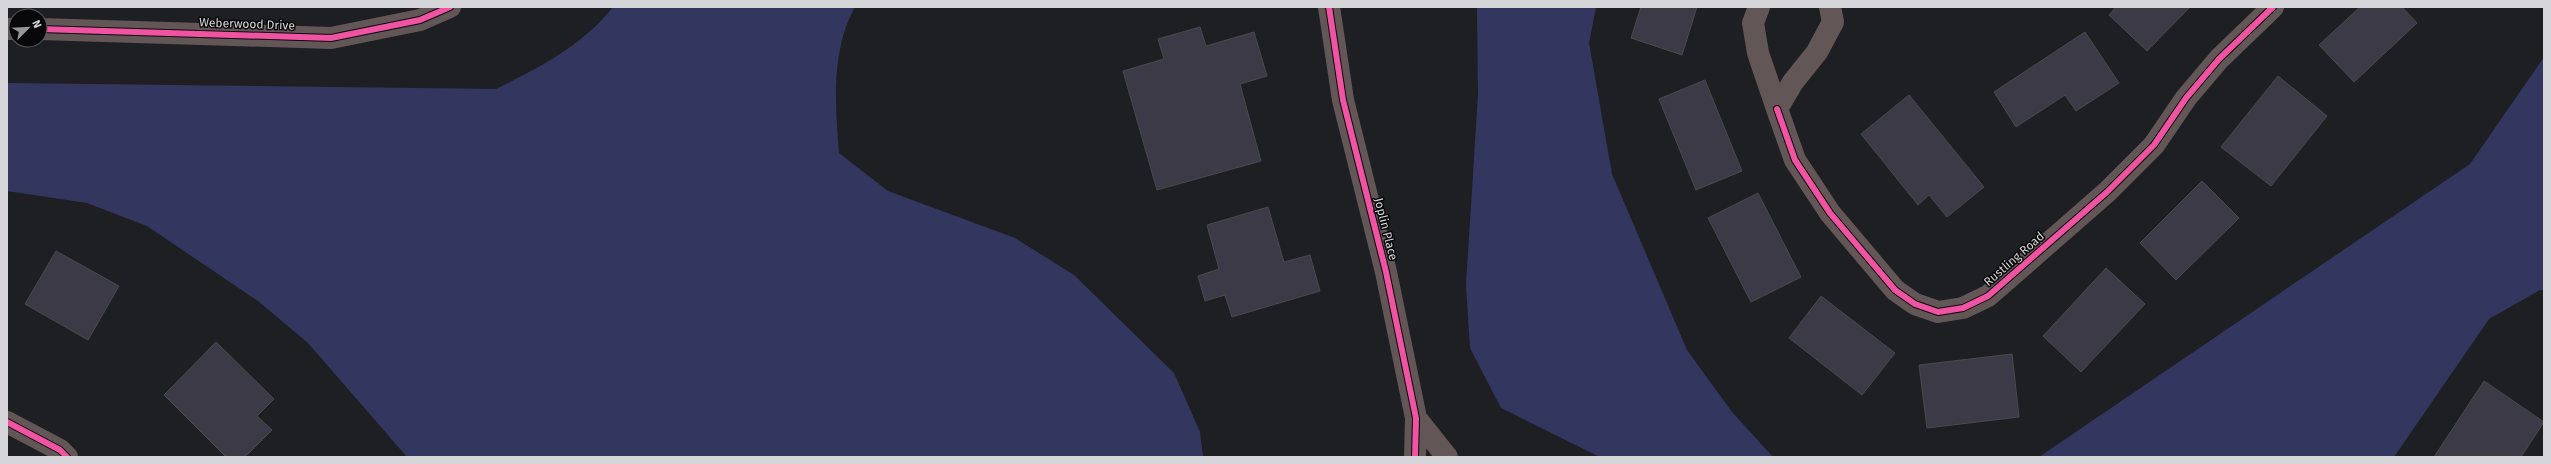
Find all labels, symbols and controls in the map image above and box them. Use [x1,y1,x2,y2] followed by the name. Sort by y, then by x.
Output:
[8,8,48,48] north arrow
[199,15,295,33] street label: Weberwood Drive
[29,18,44,30] text: N
[1371,196,1401,262] street label: Joplin Place
[1981,229,2047,289] street label: Rustling Road

